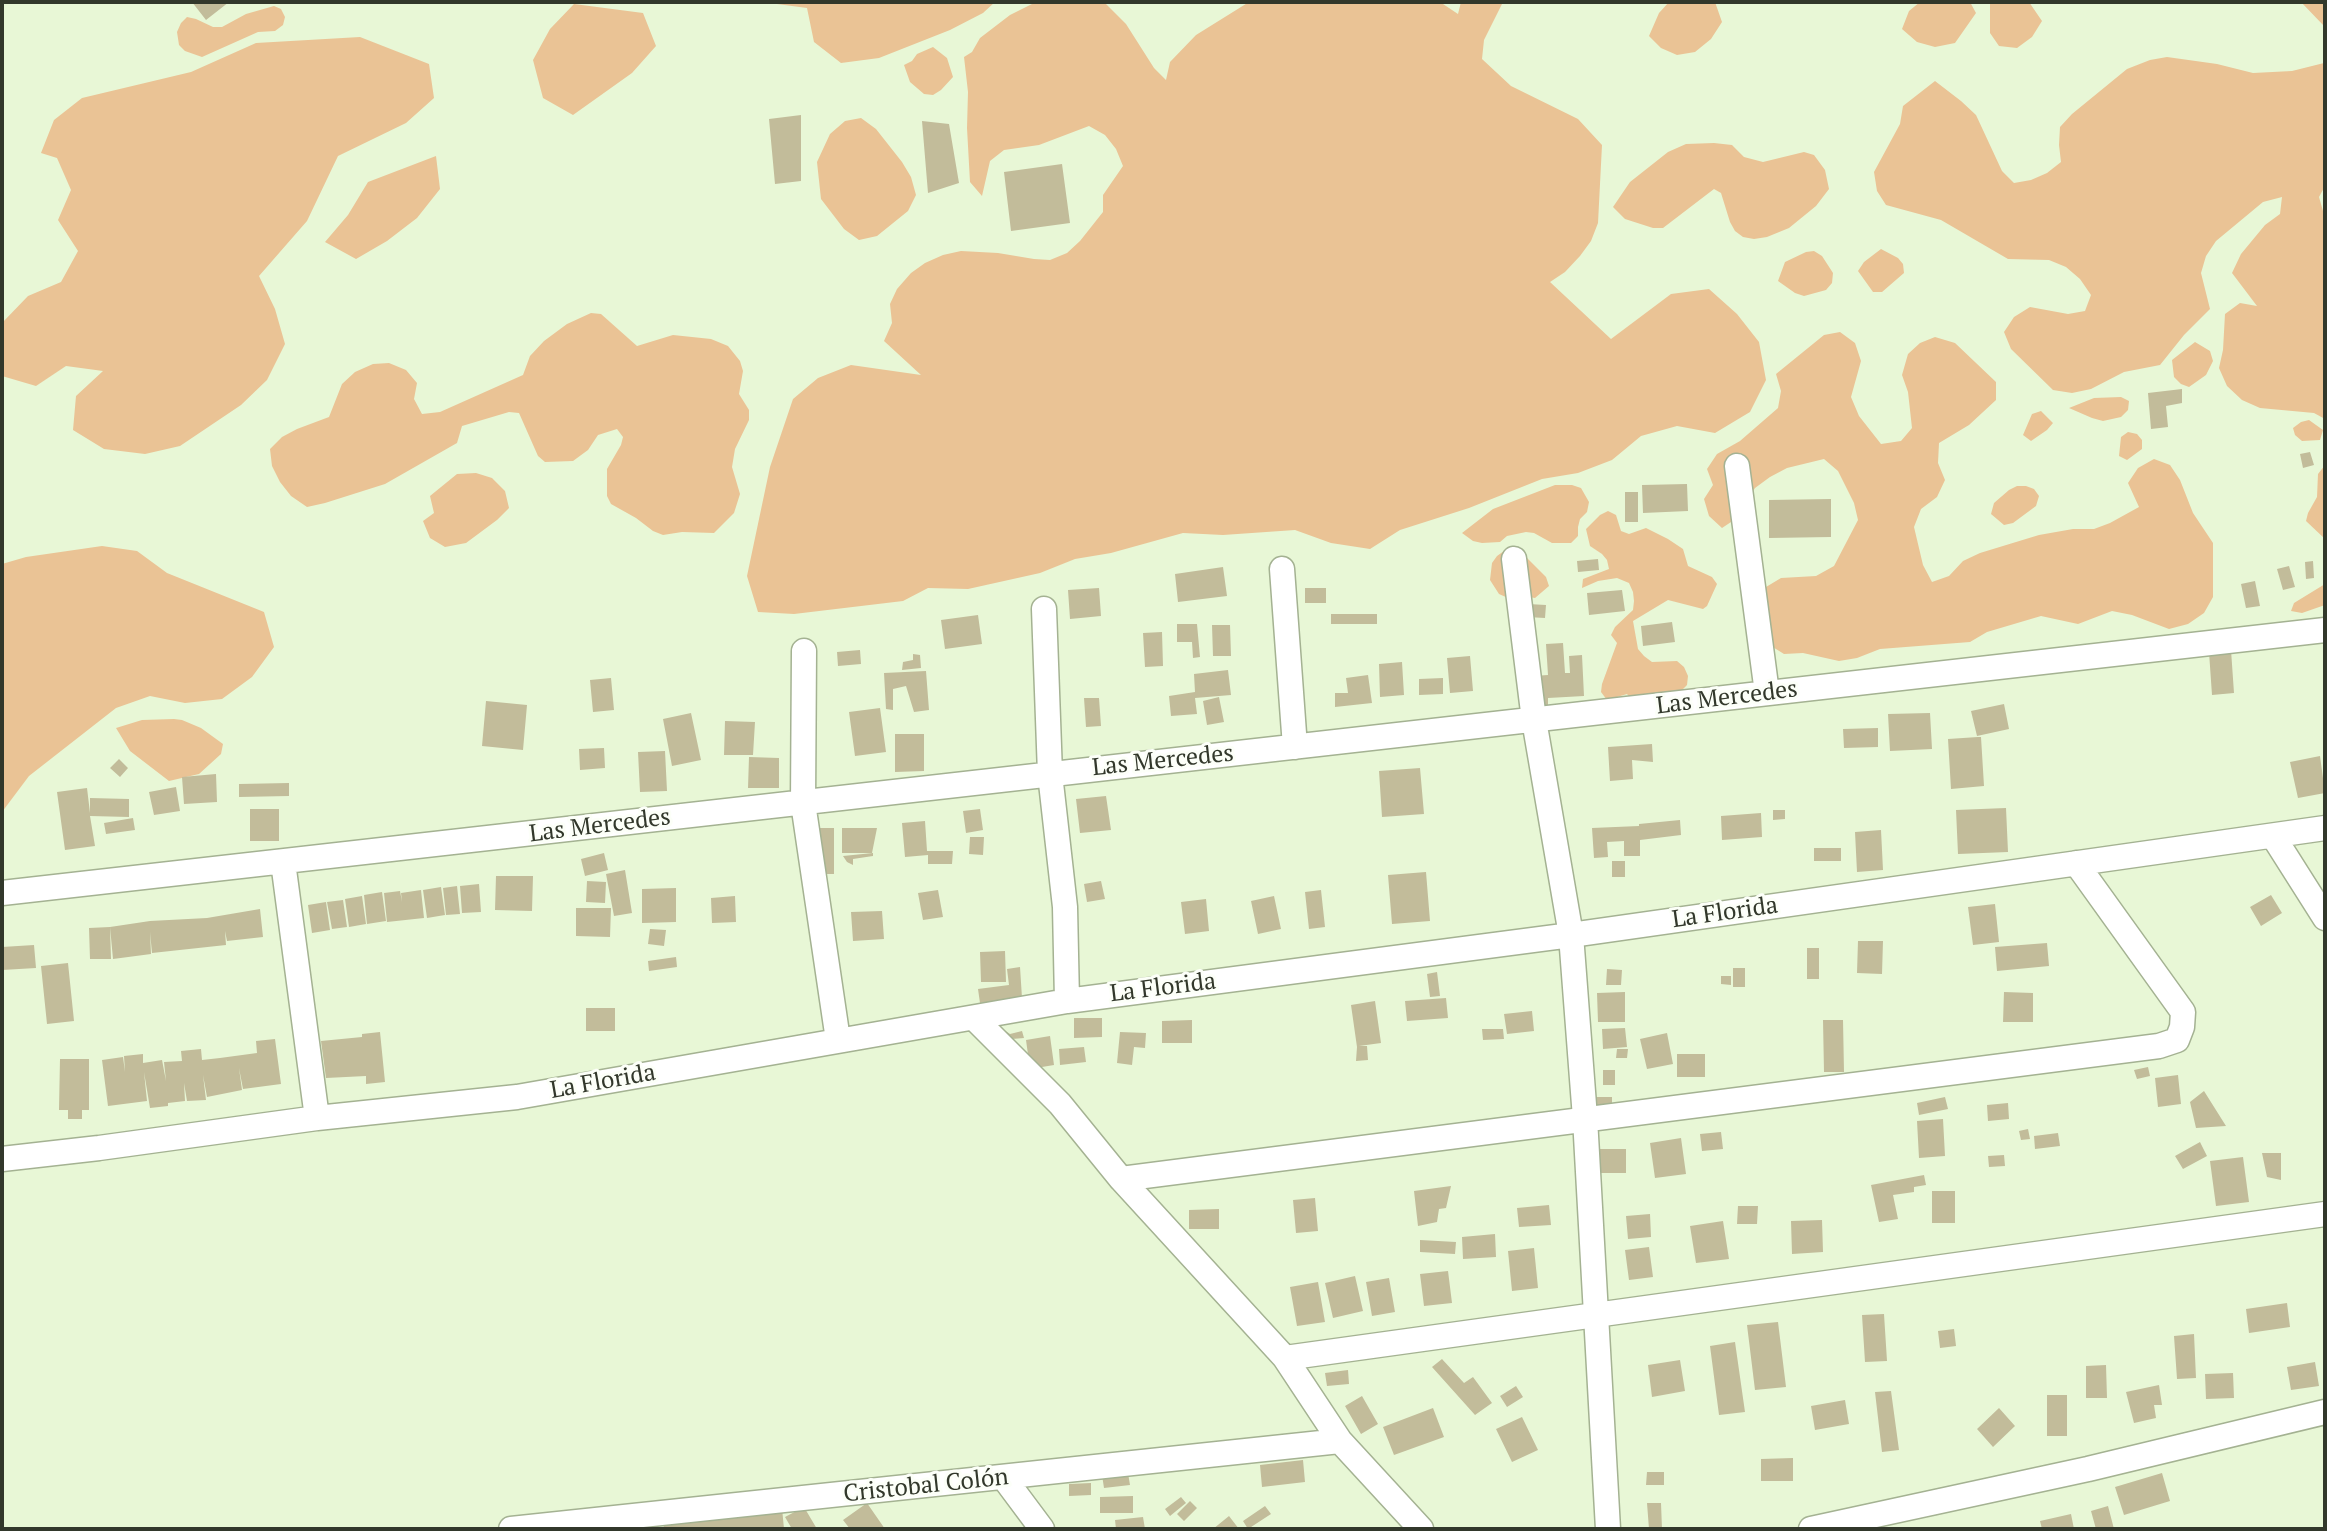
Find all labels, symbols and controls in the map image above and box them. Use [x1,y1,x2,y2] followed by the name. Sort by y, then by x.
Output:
[1655,675,1799,721] street label: Las Mercedes
[1091,739,1235,783] street label: Las Mercedes
[528,803,672,849] street label: Las Mercedes
[1670,891,1780,935] street label: La Florida
[1108,967,1218,1009] street label: La Florida
[548,1059,658,1105] street label: La Florida
[842,1463,1010,1509] street label: Cristobal Colón

